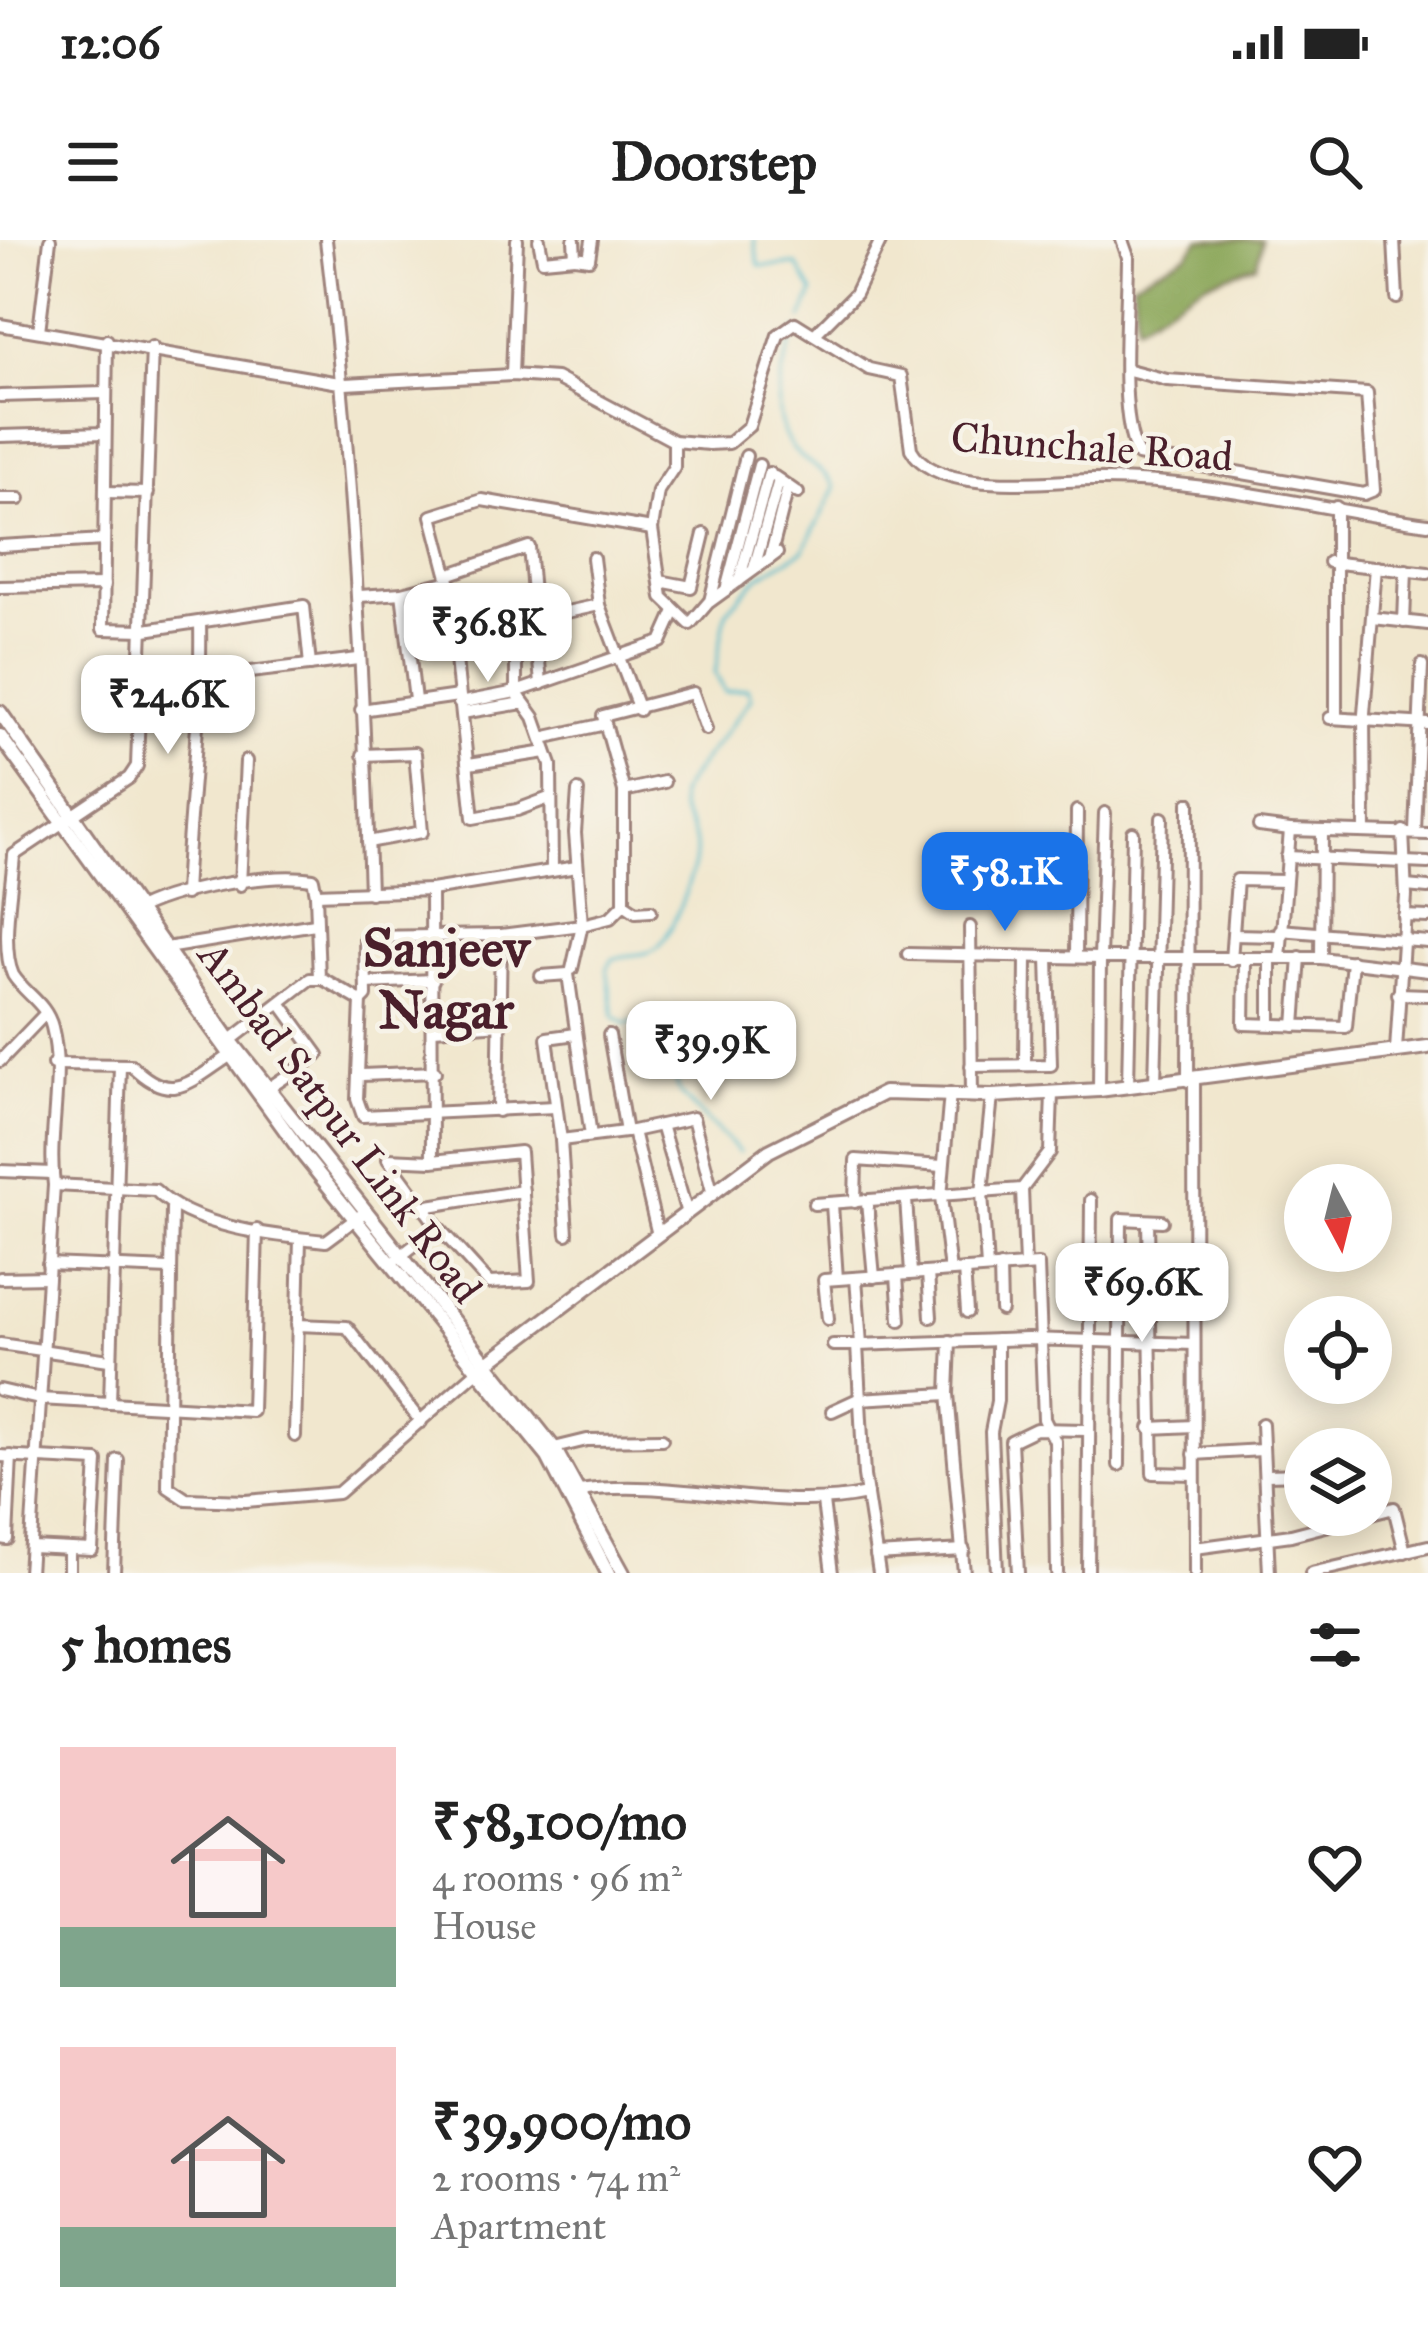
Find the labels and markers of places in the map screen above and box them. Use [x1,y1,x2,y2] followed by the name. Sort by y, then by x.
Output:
[390,583,586,685] pin: ₹36.8K
[70,655,266,757] pin: ₹24.6K
[907,832,1103,934] pin: ₹58.1K
[613,1001,809,1103] pin: ₹39.9K
[1044,1243,1240,1345] pin: ₹69.6K

